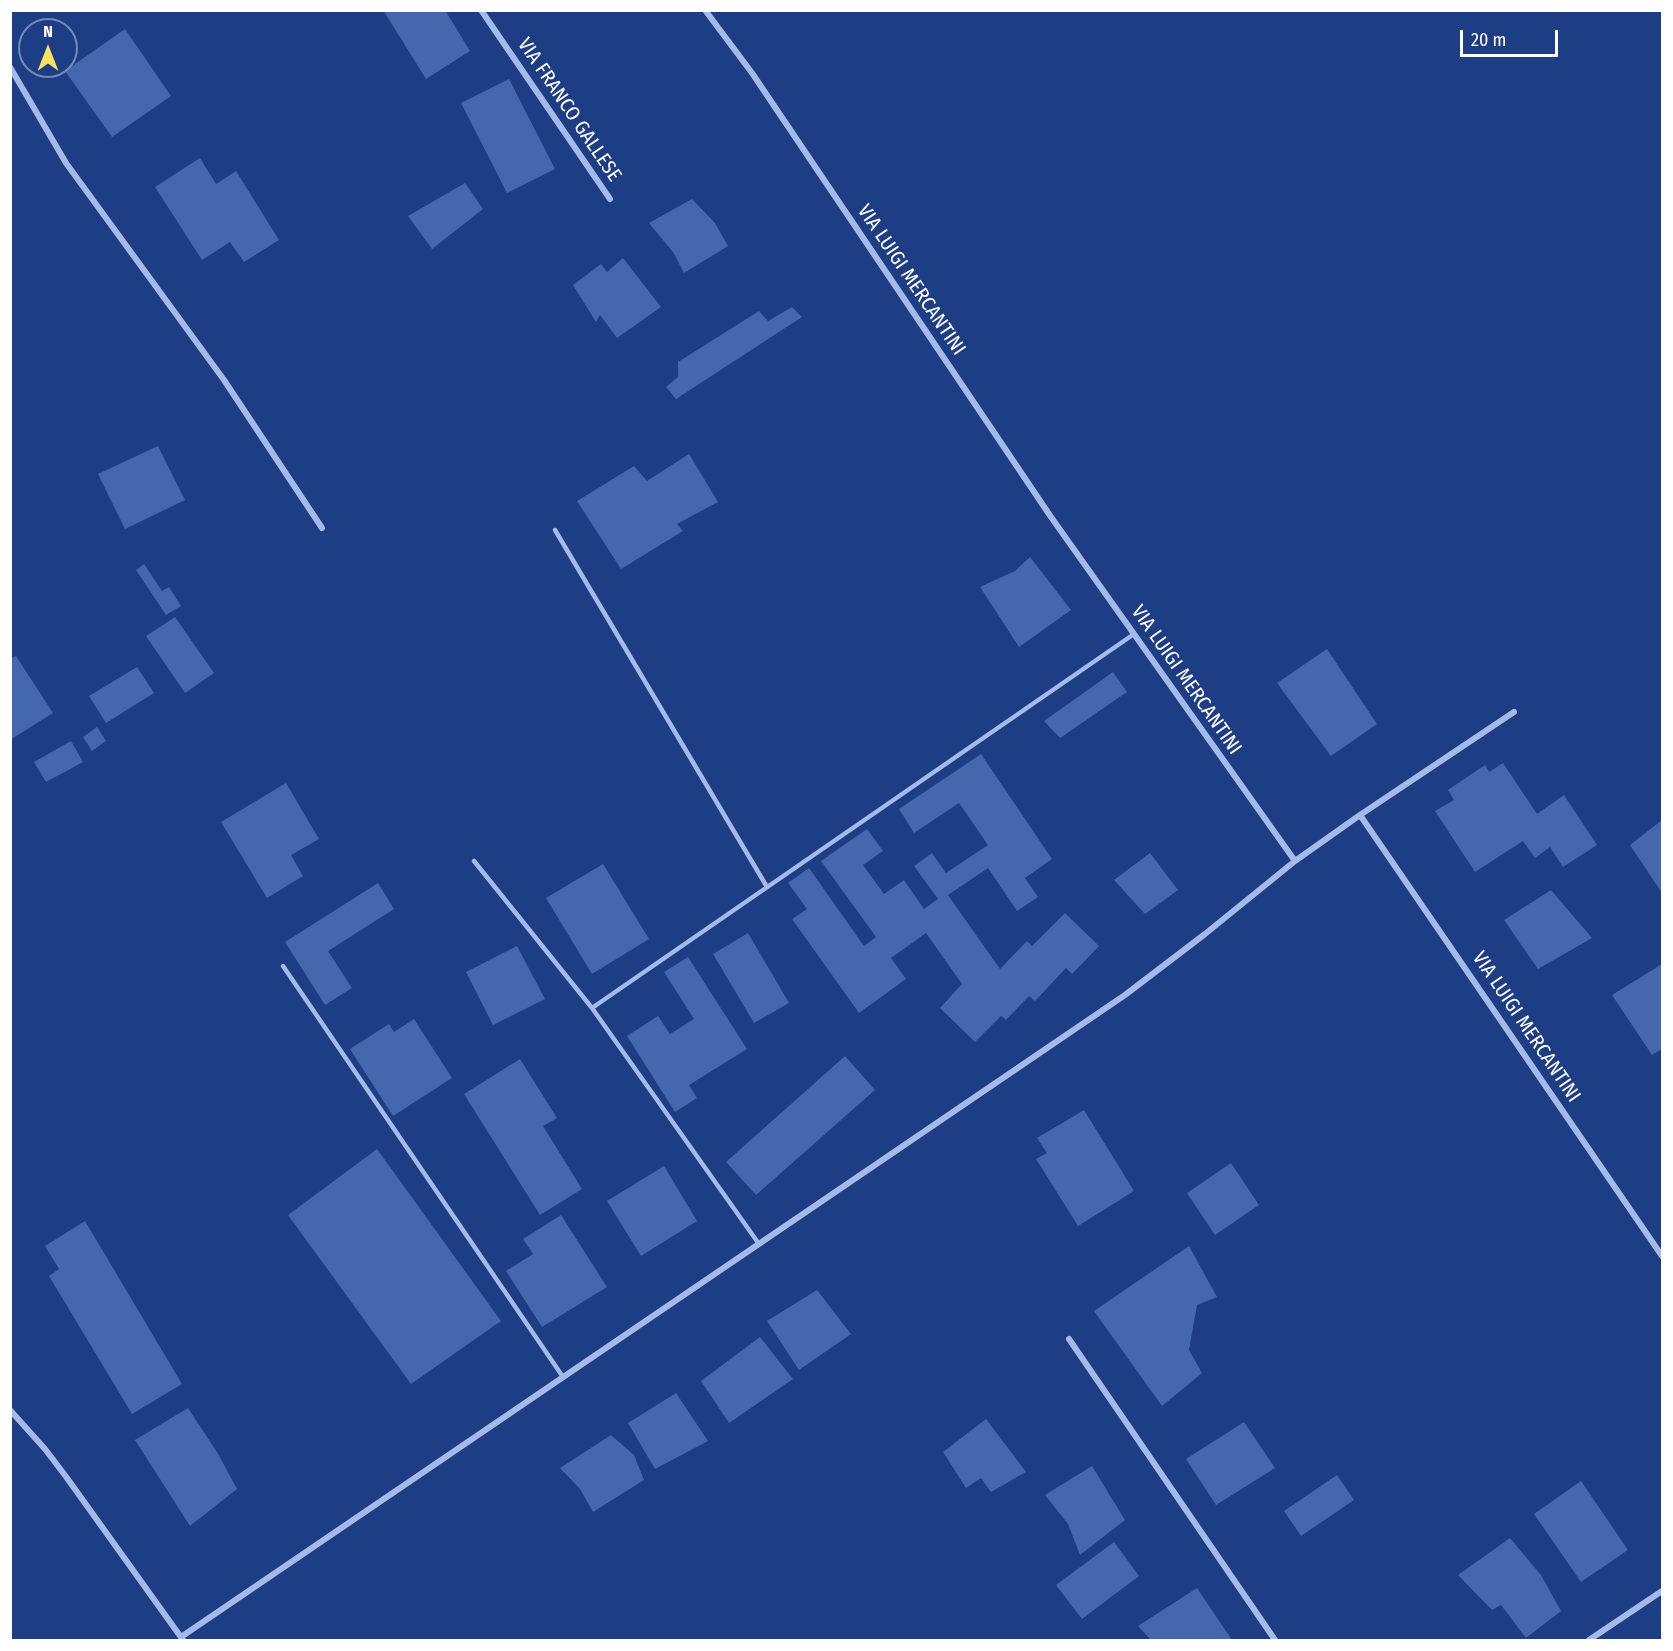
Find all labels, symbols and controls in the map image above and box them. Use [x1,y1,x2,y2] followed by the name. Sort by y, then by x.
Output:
[18,18,78,78] north arrow
[1463,18,1560,56] scale bar
[43,22,53,41] text: N
[1471,29,1506,51] text: 20 m
[512,34,626,186] street label: VIA FRANCO GALLESE
[852,200,970,360] street label: VIA LUIGI MERCANTINI
[1126,601,1246,759] street label: VIA LUIGI MERCANTINI
[1467,947,1585,1107] street label: VIA LUIGI MERCANTINI

